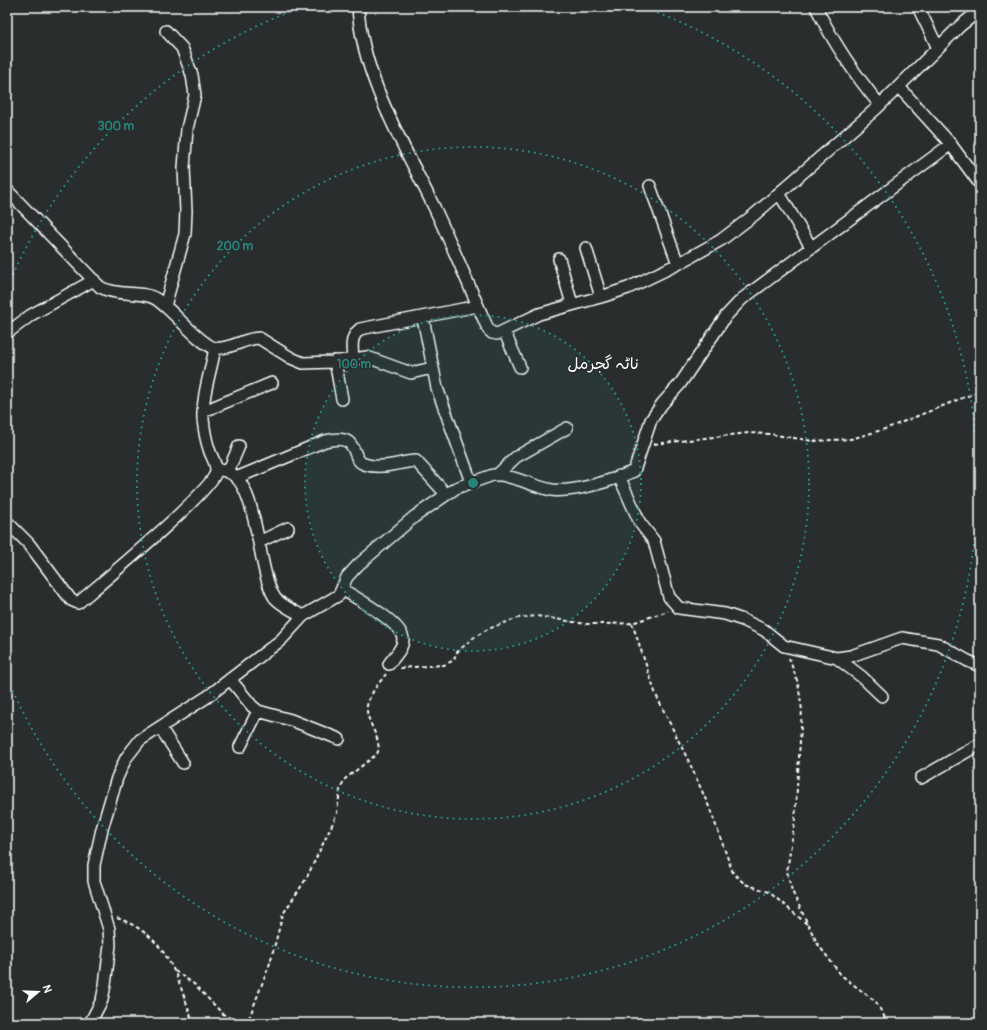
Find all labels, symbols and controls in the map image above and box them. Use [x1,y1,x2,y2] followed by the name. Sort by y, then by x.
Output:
[98,119,135,134] text: 300 m
[217,239,254,254] text: 200 m
[567,354,639,374] district label: ناٹہ گجرمل
[337,357,372,372] text: 100 m
[466,476,480,490] centre of rings
[18,972,58,1012] north arrow
[40,983,55,995] text: N

